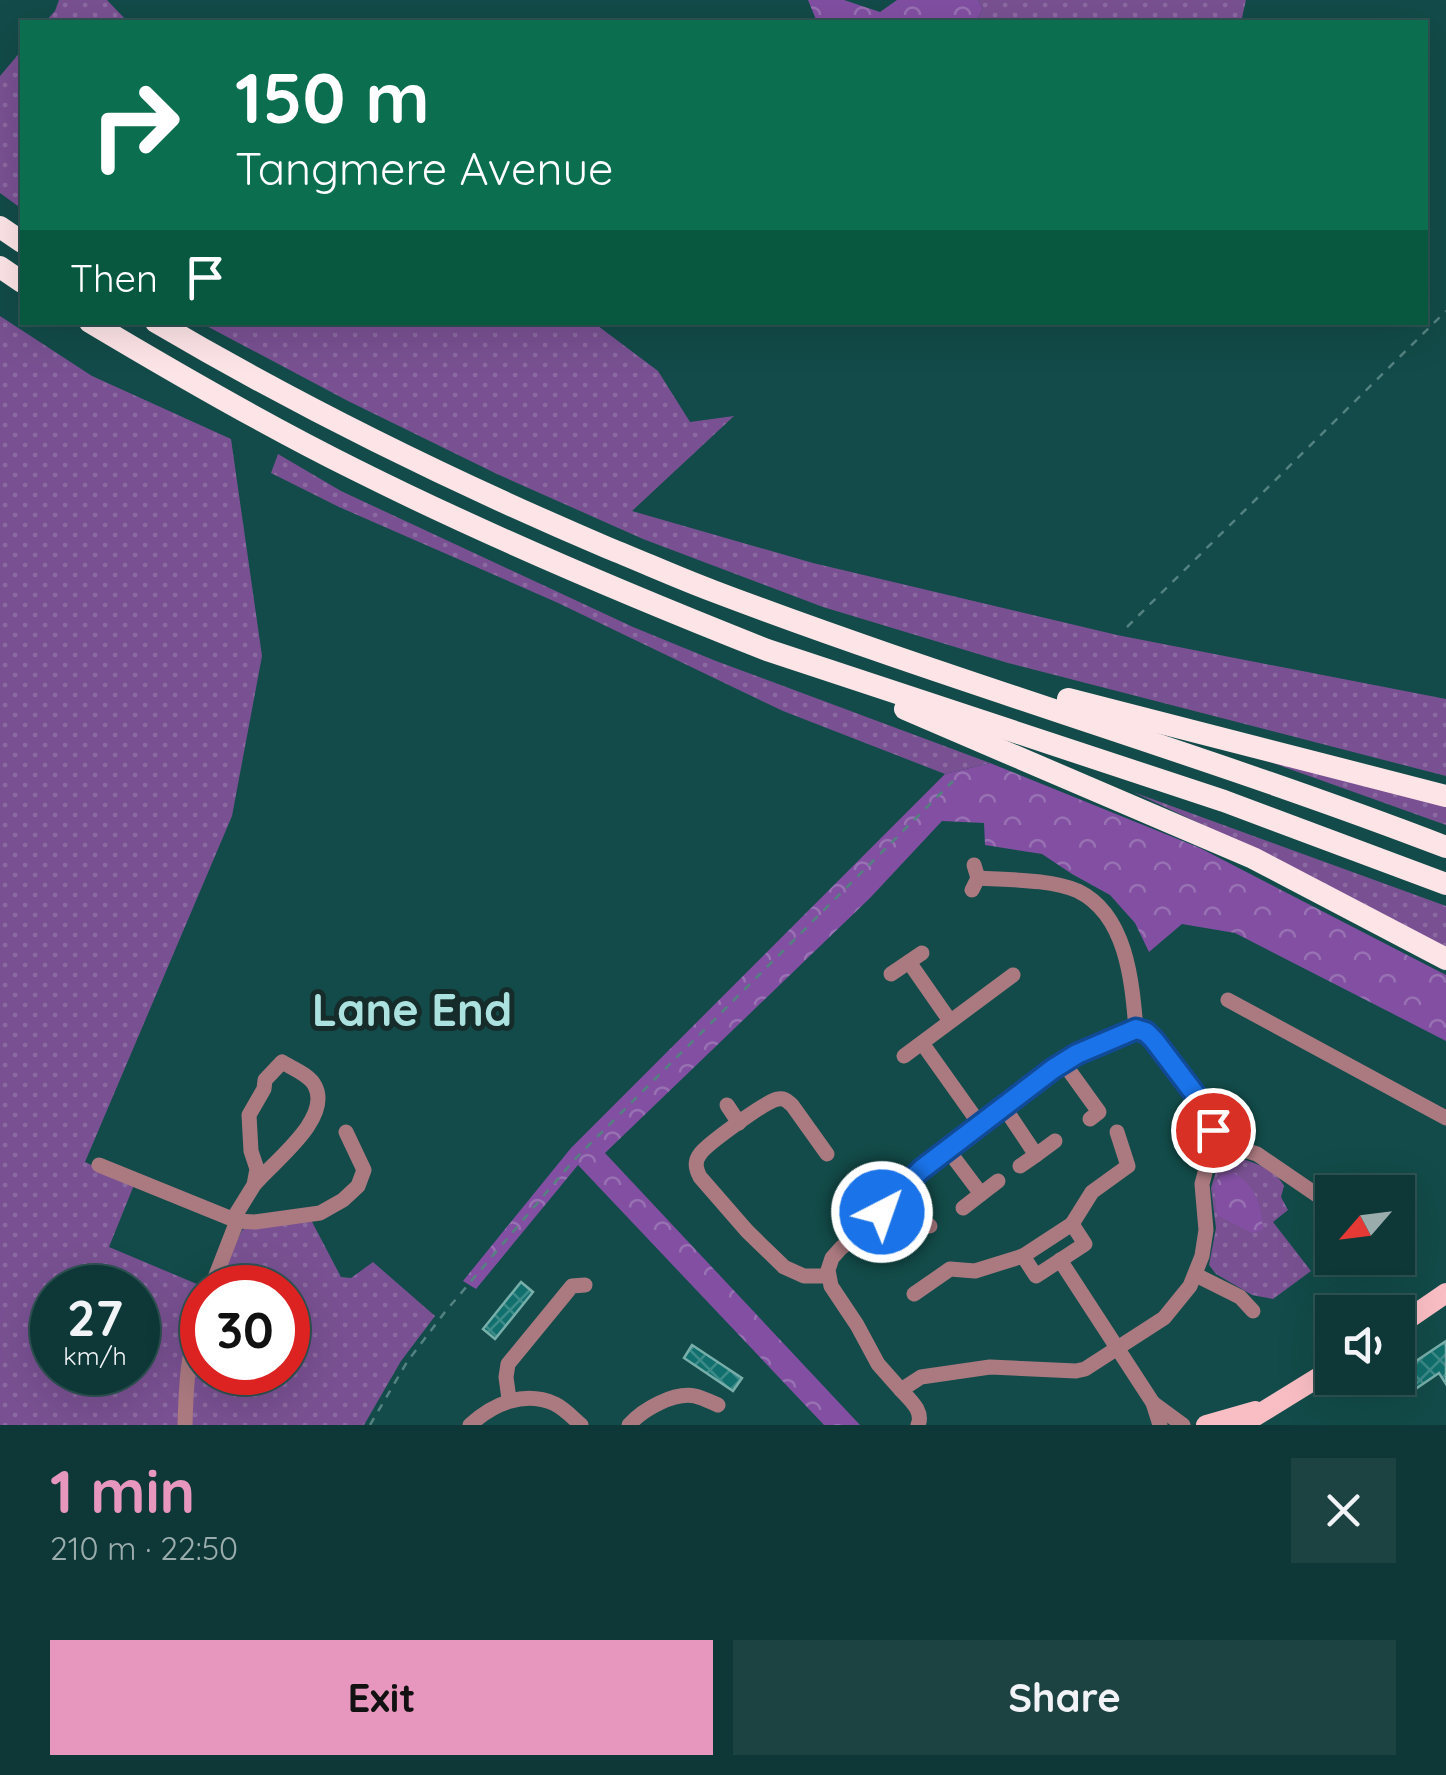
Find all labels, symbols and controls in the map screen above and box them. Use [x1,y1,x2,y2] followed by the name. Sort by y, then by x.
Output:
[235,53,430,141] text: 150 m
[70,60,200,190] icon: right
[235,140,613,196] text: Tangmere Avenue
[178,250,233,305] icon: arrive
[70,254,158,302] text: Then
[312,981,512,1037] district label: Lane End
[1171,1088,1256,1173] pin
[1186,1103,1241,1158] icon: arrive
[830,1160,934,1264] position arrow
[1315,1175,1415,1275] north arrow
[1315,1175,1415,1395] map controls
[180,1265,310,1395] speed limit sign: 30
[67,1286,123,1349] text: 27
[1315,1295,1415,1395] button: sound
[63,1340,127,1371] text: km/h
[50,1453,195,1528] text: 1 min
[1291,1458,1396,1563] button: close
[50,1528,238,1568] text: 210 m · 22:50
[50,1640,713,1755] button: Exit
[733,1640,1396,1755] button: Share

